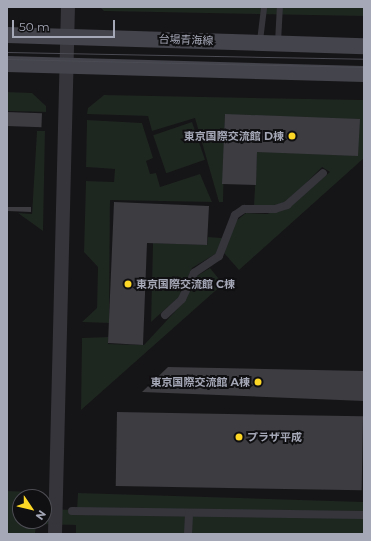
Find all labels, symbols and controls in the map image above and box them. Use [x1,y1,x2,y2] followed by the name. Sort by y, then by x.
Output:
[14,12,117,38] scale bar
[19,19,50,34] text: 50 m
[158,32,214,48] street label: 台場青海線
[184,129,284,143] place label: 東京国際交流館 D棟
[287,131,297,141] marker: 東京国際交流館 D棟
[136,277,235,291] place label: 東京国際交流館 C棟
[123,279,133,289] marker: 東京国際交流館 C棟
[150,375,250,389] place label: 東京国際交流館 A棟
[253,377,263,387] marker: 東京国際交流館 A棟
[247,430,302,444] place label: プラザ平成
[234,432,244,442] marker: プラザ平成
[12,489,52,529] north arrow
[33,508,49,523] text: N

